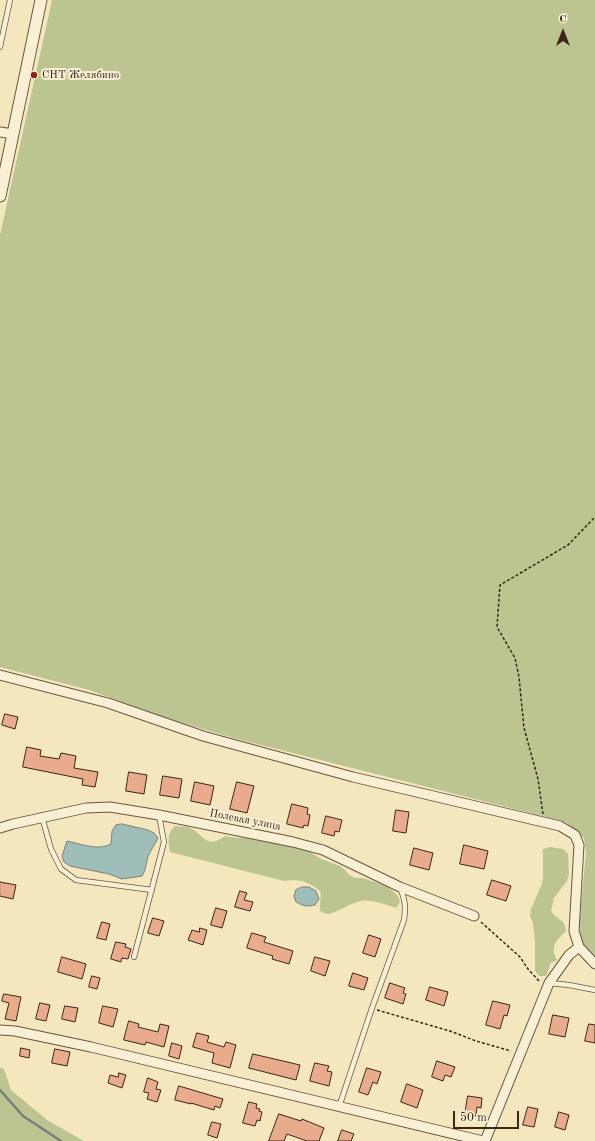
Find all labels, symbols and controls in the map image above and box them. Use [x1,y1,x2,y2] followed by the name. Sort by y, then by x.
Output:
[543,12,583,52] north arrow
[559,14,567,25] text: С
[42,68,119,82] place label: СНТ Желябино
[29,70,39,80] marker: СНТ Желябино
[208,807,282,833] street label: Полевая улица
[455,1103,521,1129] scale bar
[460,1112,487,1124] text: 50 m

